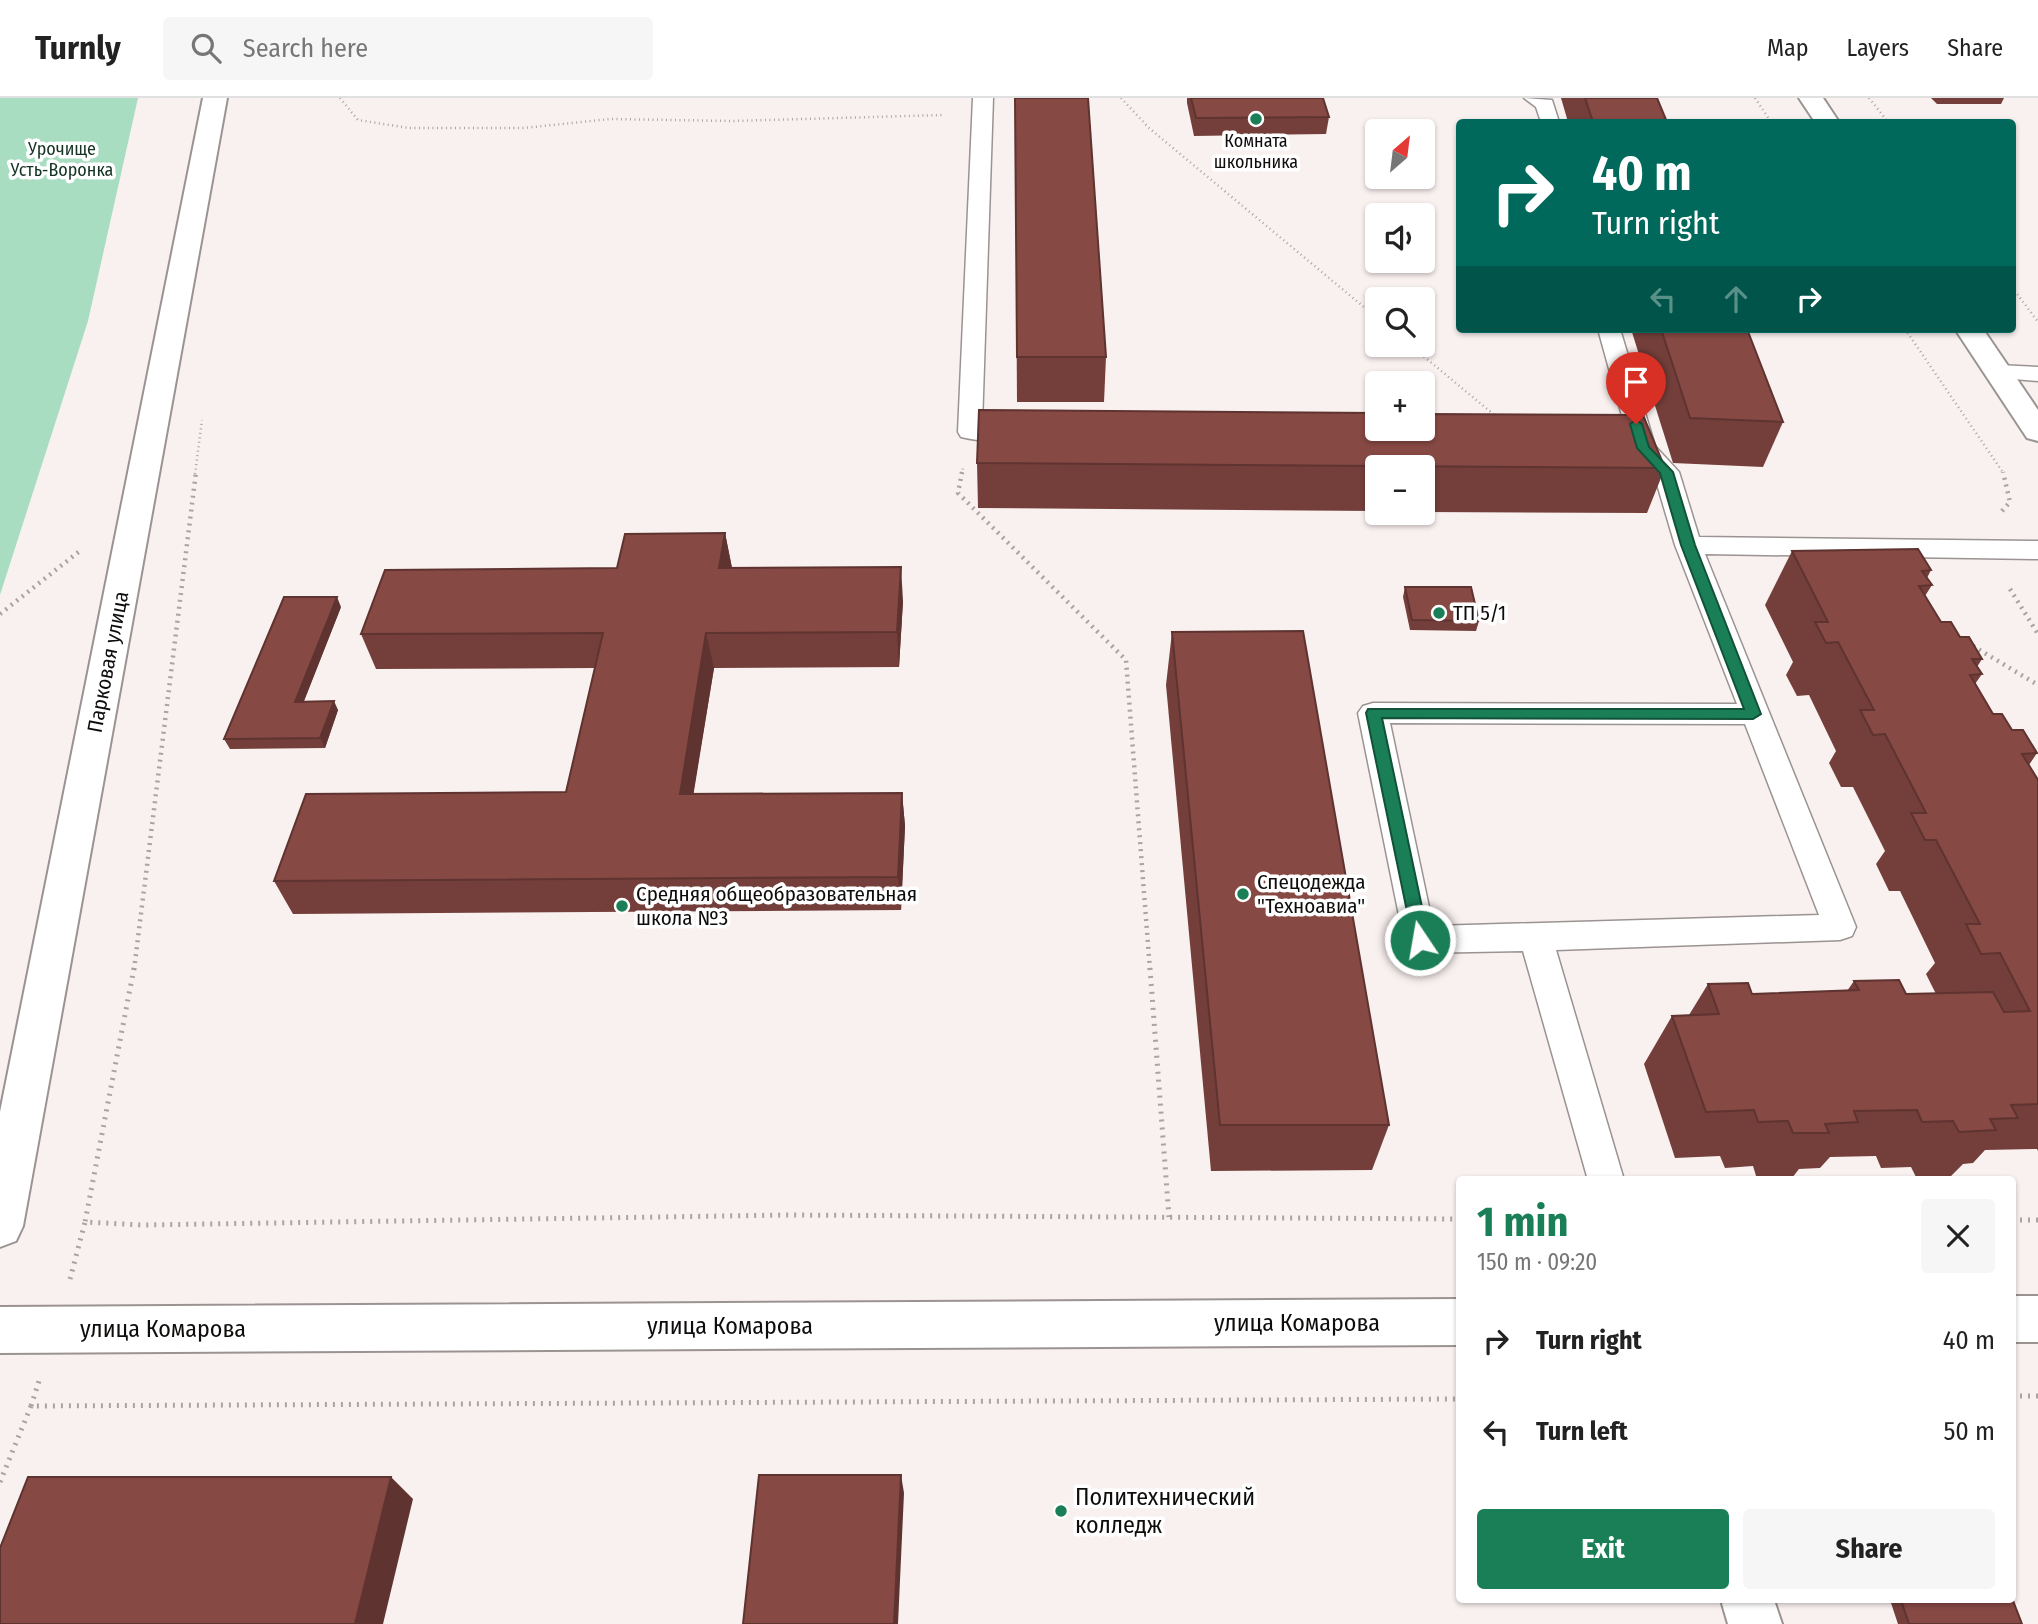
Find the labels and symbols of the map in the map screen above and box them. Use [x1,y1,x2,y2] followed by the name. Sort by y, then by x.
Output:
[1248,111,1264,127] marker: Комната школьника
[1365,119,1435,189] north arrow
[1214,130,1298,173] place label: Комната школьника
[10,138,114,181] park label: Урочище Усть-Воронка
[1606,352,1666,424] pin
[82,589,134,735] street label: Парковая улица
[1453,600,1506,626] place label: ТП 5/1
[1431,605,1447,621] marker: ТП 5/1
[1257,869,1366,919] place label: Спецодежда "Техноавиа"
[636,881,917,931] place label: Средняя общеобразовательная школа №3
[1235,886,1251,902] marker: Спецодежда "Техноавиа"
[614,898,630,914] marker: Средняя общеобразовательная школа №3
[1383,903,1457,977] position arrow
[1214,1309,1380,1337] street label: улица Комарова
[647,1312,813,1340] street label: улица Комарова
[80,1315,246,1343] street label: улица Комарова
[1075,1483,1255,1539] place label: Политехнический колледж
[1053,1503,1069,1519] marker: Политехнический колледж

